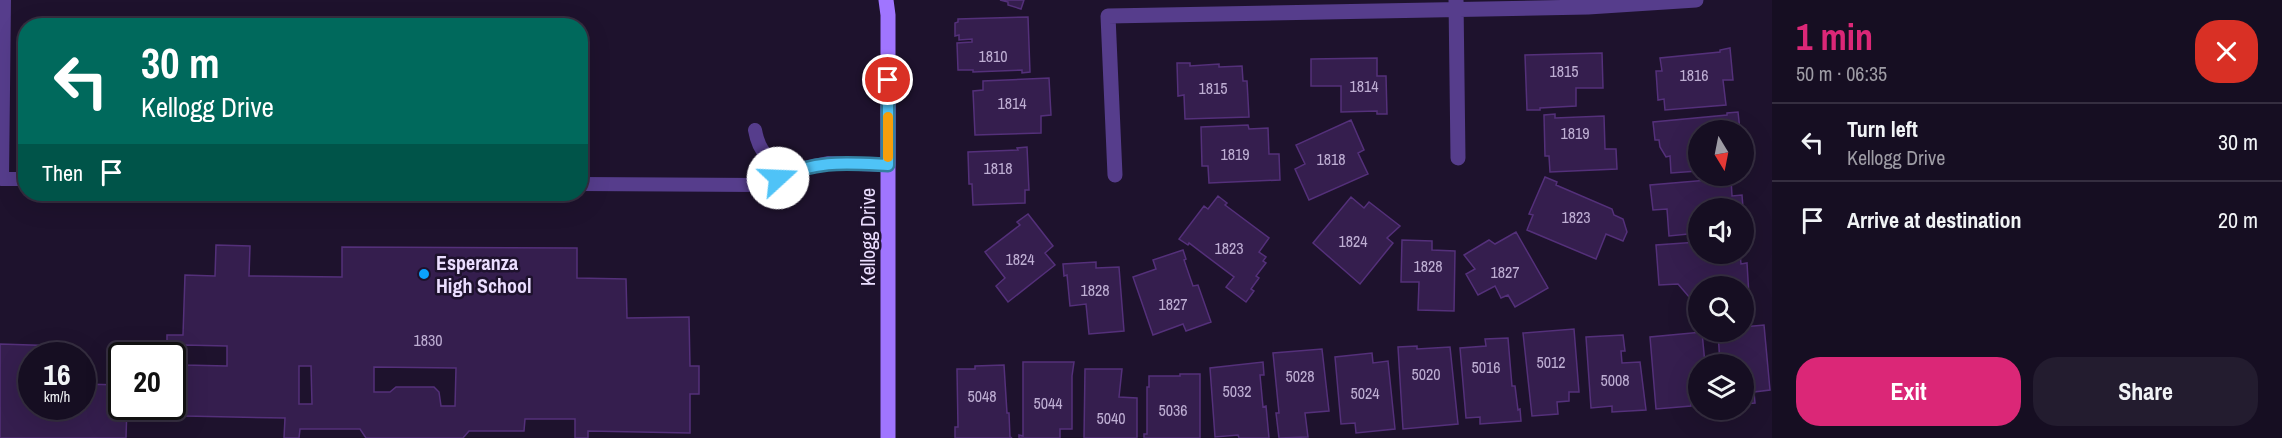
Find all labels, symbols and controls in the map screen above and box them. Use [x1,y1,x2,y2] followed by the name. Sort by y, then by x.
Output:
[1796,13,1873,61] text: 1 min
[2195,20,2258,83] button: close
[141,35,220,91] text: 30 m
[42,42,120,120] icon: left
[978,45,1008,67] house number: 1810
[862,54,913,105] pin
[1549,60,1579,82] house number: 1815
[1796,60,1887,87] text: 50 m · 06:35
[871,63,904,96] icon: arrive
[1679,64,1709,86] house number: 1816
[1349,75,1379,97] house number: 1814
[1198,77,1228,99] house number: 1815
[141,89,274,125] text: Kellogg Drive
[997,92,1027,114] house number: 1814
[1847,114,1918,144] text: Turn left
[1688,120,1754,186] north arrow
[1688,120,1754,420] map controls
[1560,122,1590,144] house number: 1819
[1796,126,1829,159] icon: left
[2218,127,2258,157] text: 30 m
[1220,143,1250,165] house number: 1819
[1847,144,1945,171] text: Kellogg Drive
[746,146,810,210] position arrow
[1316,148,1346,170] house number: 1818
[95,156,128,189] icon: arrive
[983,157,1013,179] house number: 1818
[42,158,83,188] text: Then
[854,188,881,286] street label: Kellogg Drive
[1688,198,1754,264] button: sound
[1796,204,1829,237] icon: arrive
[1847,205,2021,235] text: Arrive at destination
[2218,205,2258,235] text: 20 m
[1561,206,1591,228] house number: 1823
[1338,230,1368,252] house number: 1824
[1214,237,1244,259] house number: 1823
[1005,248,1035,270] house number: 1824
[436,249,532,299] place label: Esperanza High School
[1413,255,1443,277] house number: 1828
[1490,261,1520,283] house number: 1827
[417,267,431,281] marker: Esperanza High School
[1688,276,1754,342] button: search
[1080,279,1110,301] house number: 1828
[1158,293,1188,315] house number: 1827
[413,329,443,351] house number: 1830
[108,342,186,420] speed limit sign: 20
[1536,351,1566,373] house number: 5012
[43,354,71,394] text: 16
[1688,354,1754,420] button: layers
[1471,356,1501,378] house number: 5016
[1796,357,2021,426] button: Exit
[2033,357,2258,426] button: Share
[1411,363,1441,385] house number: 5020
[1285,365,1315,387] house number: 5028
[1600,369,1630,391] house number: 5008
[1222,380,1252,402] house number: 5032
[1350,382,1380,404] house number: 5024
[967,385,997,407] house number: 5048
[44,386,70,407] text: km/h
[1033,392,1063,414] house number: 5044
[1158,399,1188,421] house number: 5036
[1096,407,1126,429] house number: 5040

